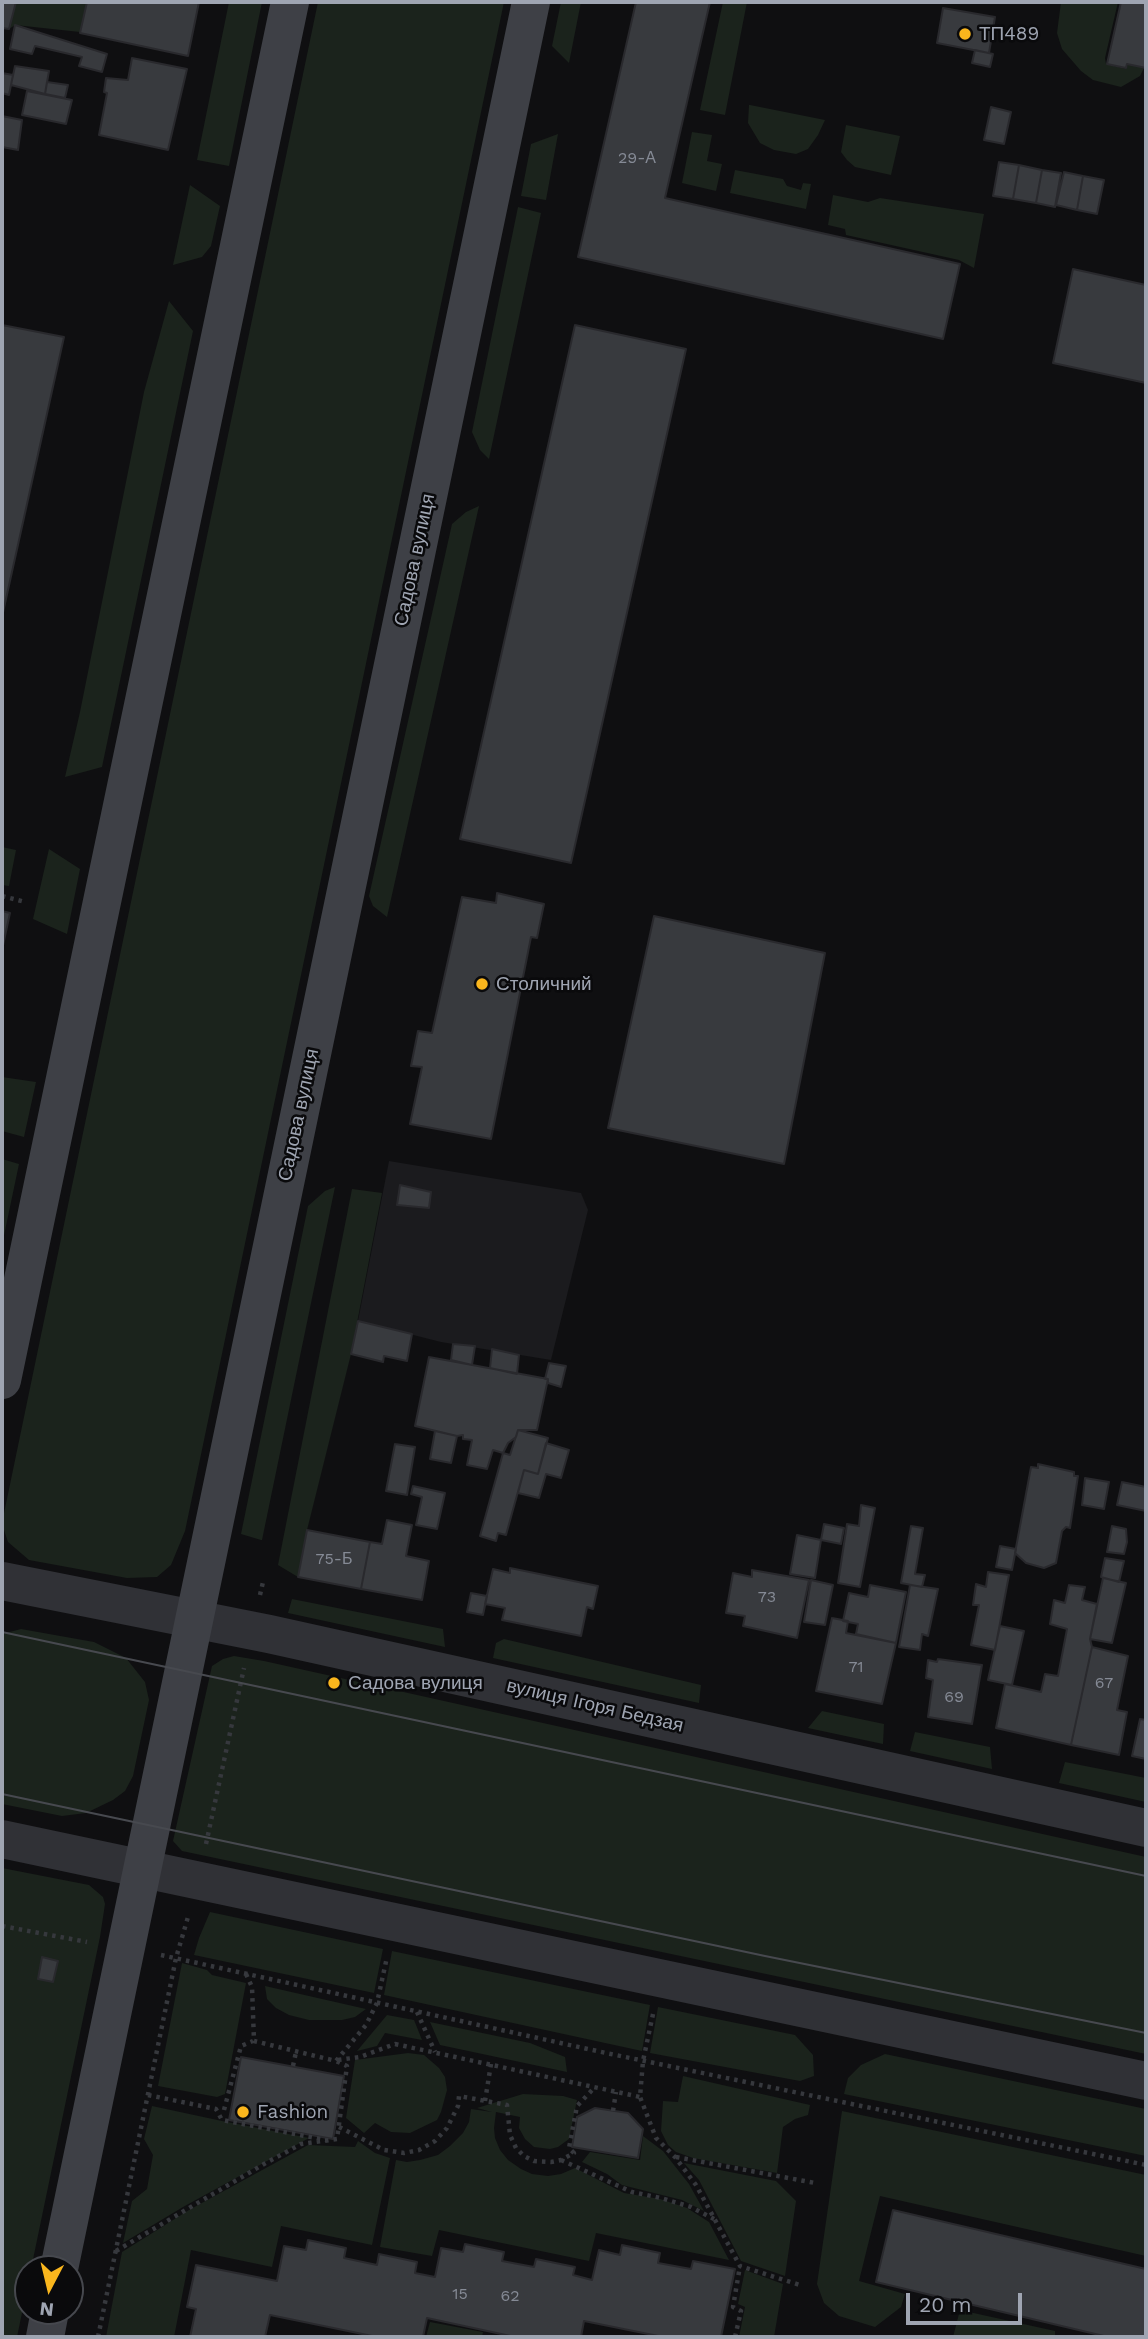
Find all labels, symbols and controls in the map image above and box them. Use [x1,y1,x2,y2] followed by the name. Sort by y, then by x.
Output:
[979,23,1039,45] place label: ТП489
[957,26,973,42] marker: ТП489
[618,148,656,168] house number: 29-А
[390,492,440,628] street label: Садова вулиця
[496,973,592,995] place label: Столичний
[474,976,490,992] marker: Столичний
[274,1047,324,1183] street label: Садова вулиця
[316,1549,352,1569] house number: 75-Б
[758,1587,776,1607] house number: 73
[848,1657,864,1677] house number: 71
[348,1672,483,1694] place label: Садова вулиця
[1095,1673,1113,1693] house number: 67
[326,1675,342,1691] marker: Садова вулиця
[504,1675,686,1737] street label: вулиця Ігоря Бедзая
[944,1687,964,1707] house number: 69
[257,2101,328,2123] place label: Fashion
[235,2104,251,2120] marker: Fashion
[14,2255,84,2325] north arrow
[910,2280,1026,2324] scale bar
[452,2284,468,2304] house number: 15
[500,2286,520,2306] house number: 62
[919,2292,971,2317] text: 20 m
[38,2297,55,2322] text: N

